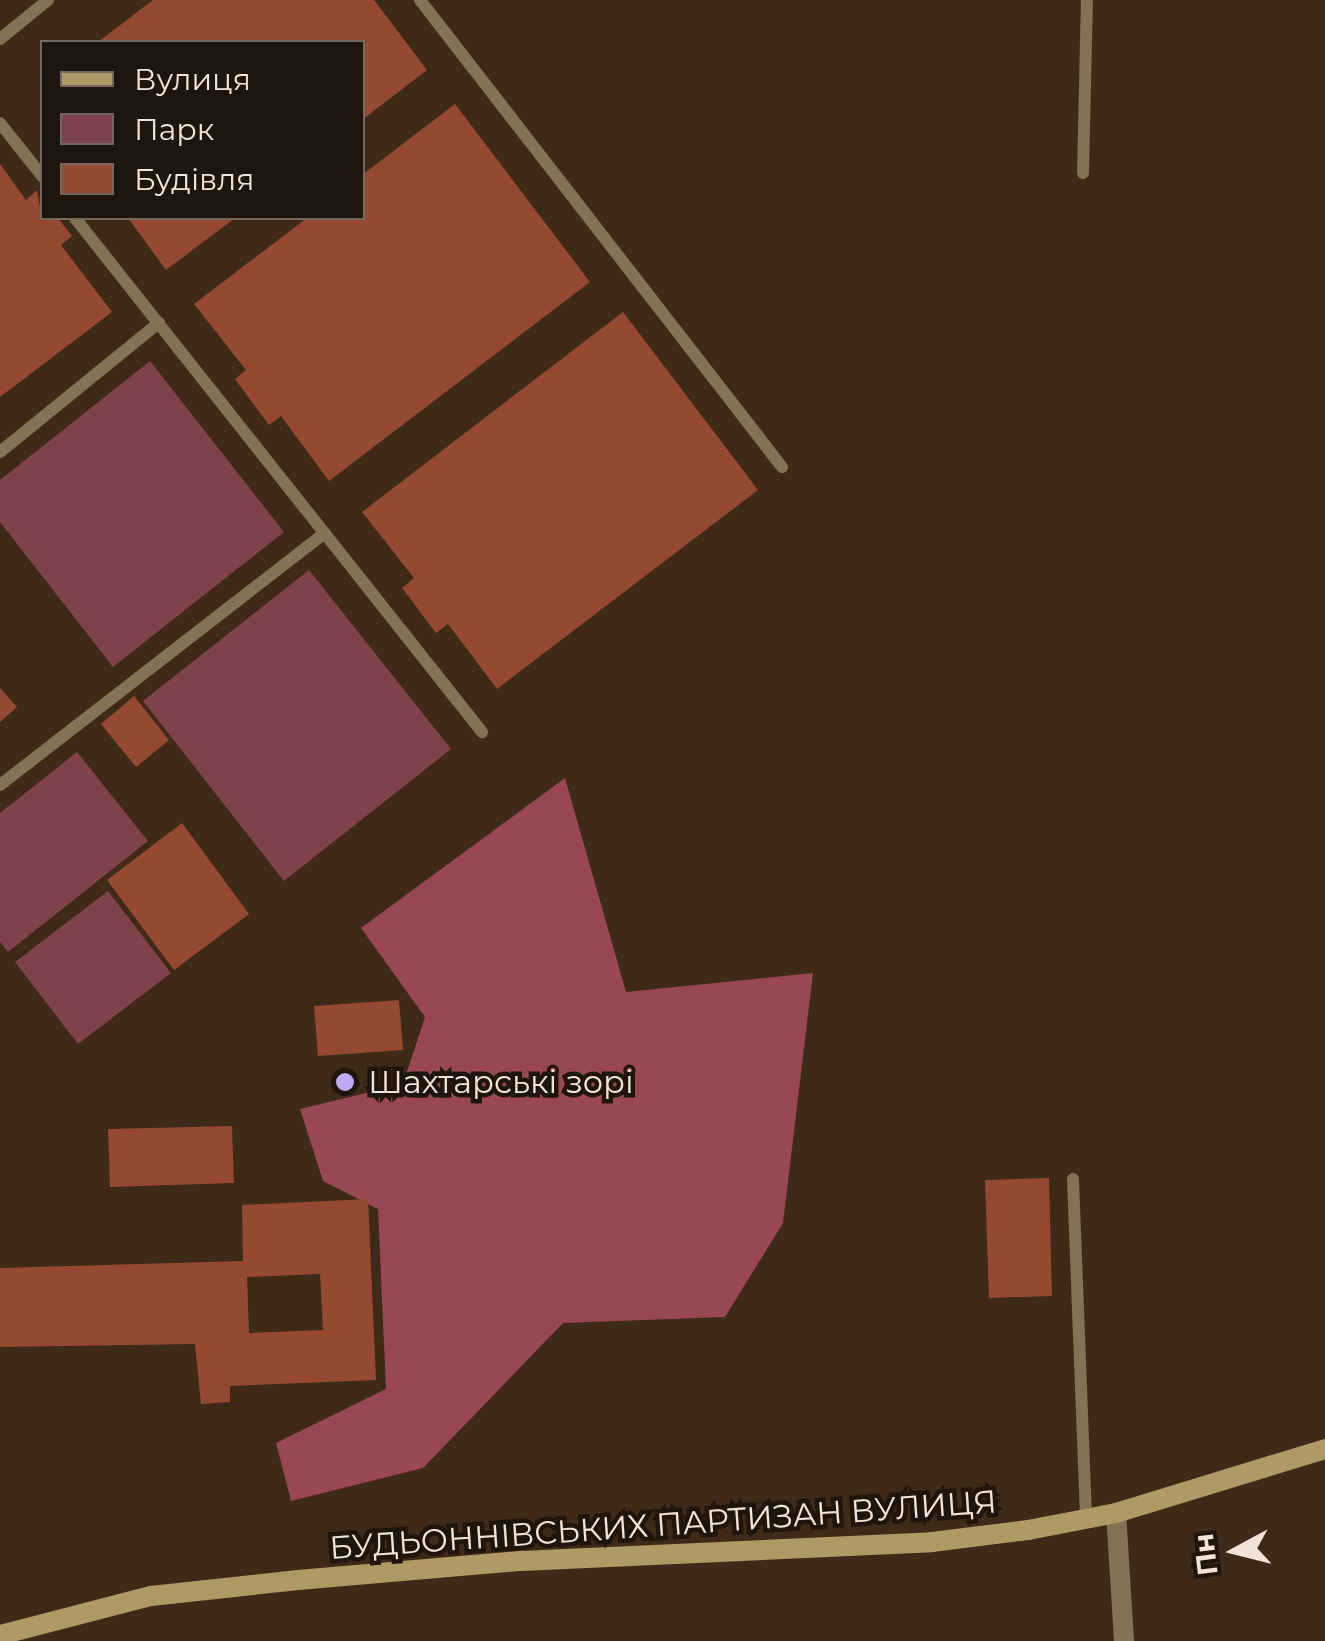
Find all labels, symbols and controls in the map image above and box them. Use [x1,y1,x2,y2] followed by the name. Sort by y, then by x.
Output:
[40,40,365,220] legend
[134,61,251,98] text: Вулиця
[134,111,214,148] text: Парк
[134,161,254,198] text: Будівля
[368,1063,634,1101] place label: Шахтарські зорі
[332,1069,358,1095] marker: Шахтарські зорі
[328,1483,998,1567] street label: БУДЬОННІВСЬКИХ ПАРТИЗАН ВУЛИЦЯ
[1185,1501,1285,1601] north arrow
[1186,1532,1225,1578] text: Пн

